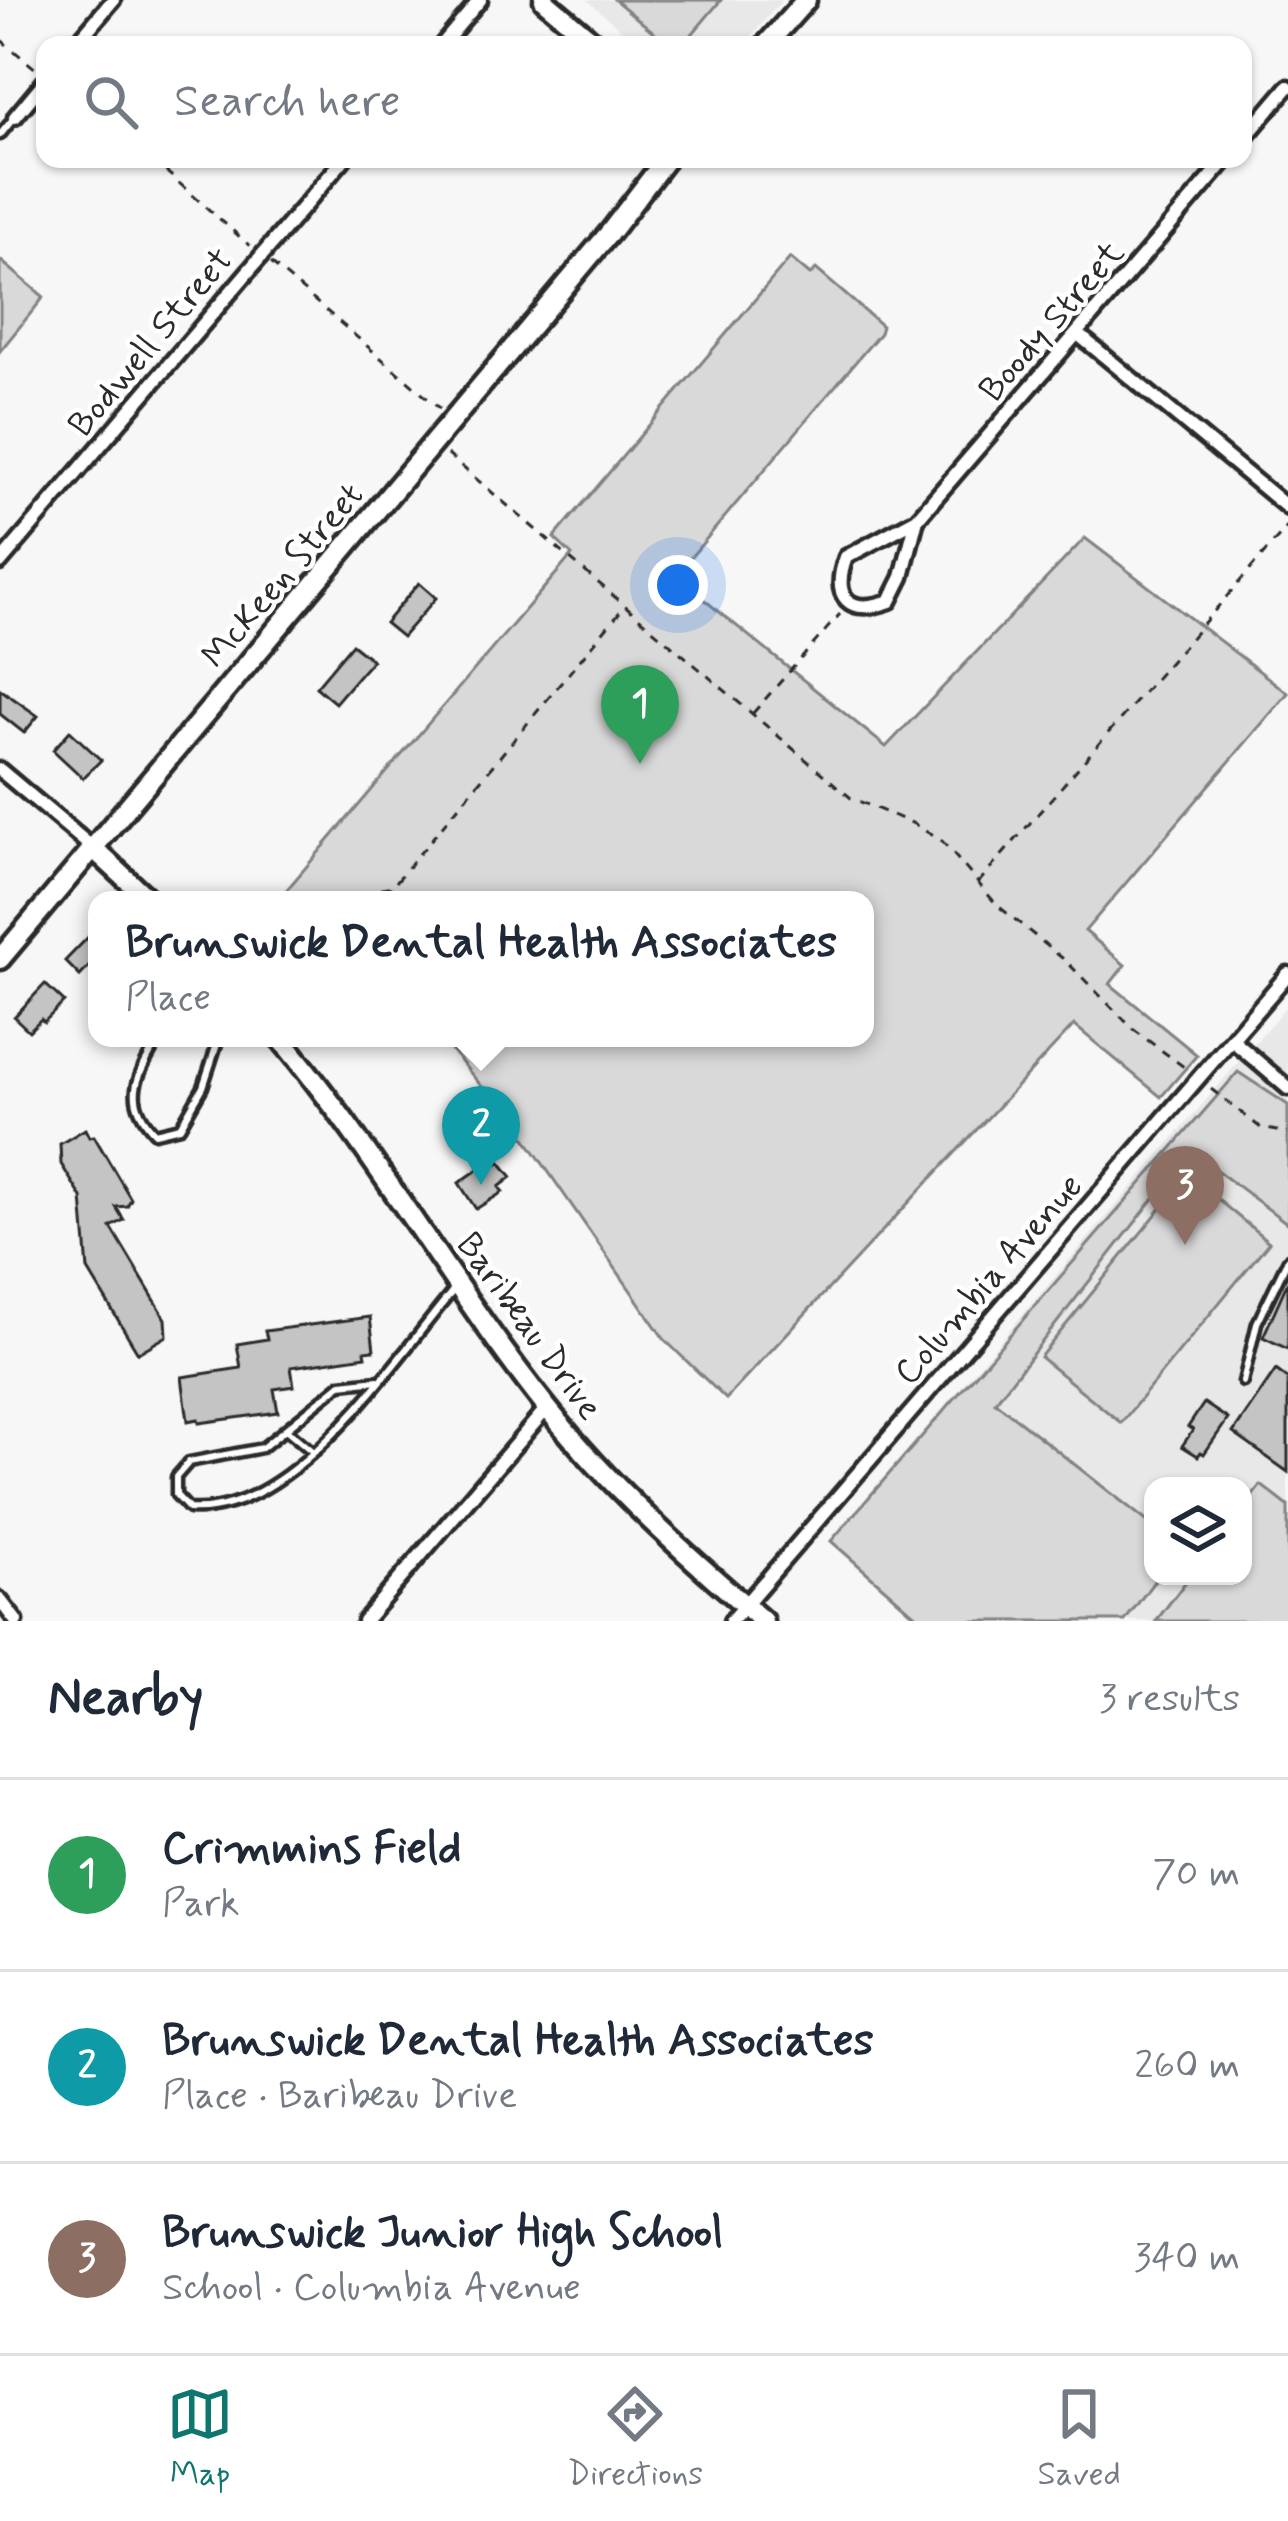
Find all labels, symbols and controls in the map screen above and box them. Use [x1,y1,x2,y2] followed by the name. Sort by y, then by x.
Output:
[36,36,1252,168] search box
[78,69,144,135] icon: search
[174,73,401,132] text: Search here
[969,232,1136,413] street label: Boody Street
[59,239,245,448] street label: Bodwell Street
[192,474,375,679] street label: McKeen Street
[648,555,708,615] your location
[601,665,679,764] pin: 1
[88,891,874,1047] popup
[125,914,837,973] text: Brunswick Dental Health Associates
[125,973,211,1024] text: Place
[442,1086,520,1185] pin: 2
[1146,1146,1224,1245] pin: 3
[885,1165,1095,1396] street label: Columbia Avenue
[444,1224,612,1430] street label: Baribeau Drive
[1144,1477,1252,1585] map controls
[1144,1477,1252,1585] button: layers
[48,1666,203,1732] text: Nearby
[1099,1674,1240,1725] text: 3 results
[162,1820,462,1879] text: Crimmins Field
[78,1849,96,1900] text: 1
[1152,1849,1240,1900] text: 70 m
[162,1879,240,1930] text: Park
[162,2012,874,2071] text: Brunswick Dental Health Associates
[77,2041,97,2092] text: 2
[1134,2041,1240,2092] text: 260 m
[162,2071,517,2122] text: Place · Baribeau Drive
[162,2204,723,2263] text: Brunswick Junior High School
[78,2233,96,2284] text: 3
[1134,2233,1240,2284] text: 340 m
[162,2263,581,2314] text: School · Columbia Avenue
[167,2381,233,2497] tab: Map
[567,2381,703,2497] tab: Directions
[1037,2381,1121,2497] tab: Saved

